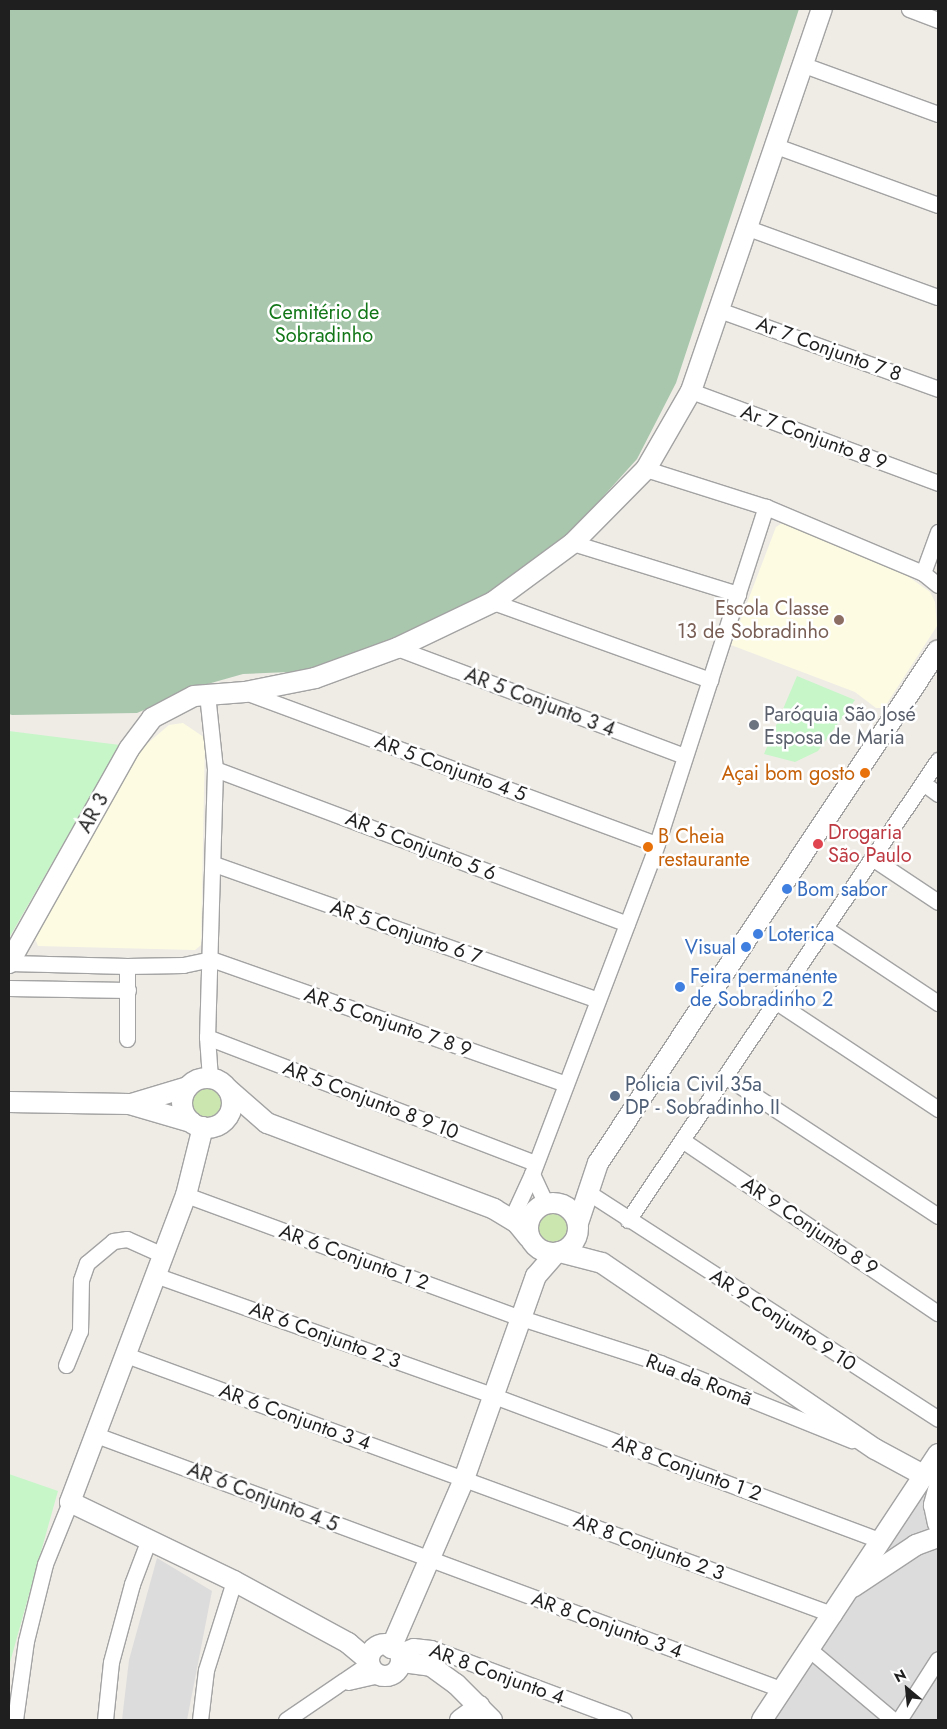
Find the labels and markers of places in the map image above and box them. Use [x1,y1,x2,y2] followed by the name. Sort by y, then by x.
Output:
[677,596,829,643] place label: Escola Classe 13 de Sobradinho
[833,614,845,626] marker: Escola Classe 13 de Sobradinho
[764,702,916,749] place label: Paróquia São José Esposa de Maria
[748,719,760,731] marker: Paróquia São José Esposa de Maria
[721,761,855,785] place label: Açai bom gosto
[859,767,871,779] marker: Açai bom gosto
[828,820,912,867] place label: Drogaria São Paulo
[658,824,750,871] place label: B Cheia restaurante
[812,838,824,850] marker: Drogaria São Paulo
[642,841,654,853] marker: B Cheia restaurante
[797,877,888,901] place label: Bom sabor
[781,883,793,895] marker: Bom sabor
[768,922,834,946] place label: Loterica
[752,928,764,940] marker: Loterica
[685,935,736,959] place label: Visual
[740,941,752,953] marker: Visual
[690,964,838,1011] place label: Feira permanente de Sobradinho 2
[674,981,686,993] marker: Feira permanente de Sobradinho 2
[625,1072,780,1119] place label: Policia Civil 35a DP - Sobradinho II
[609,1090,621,1102] marker: Policia Civil 35a DP - Sobradinho II

